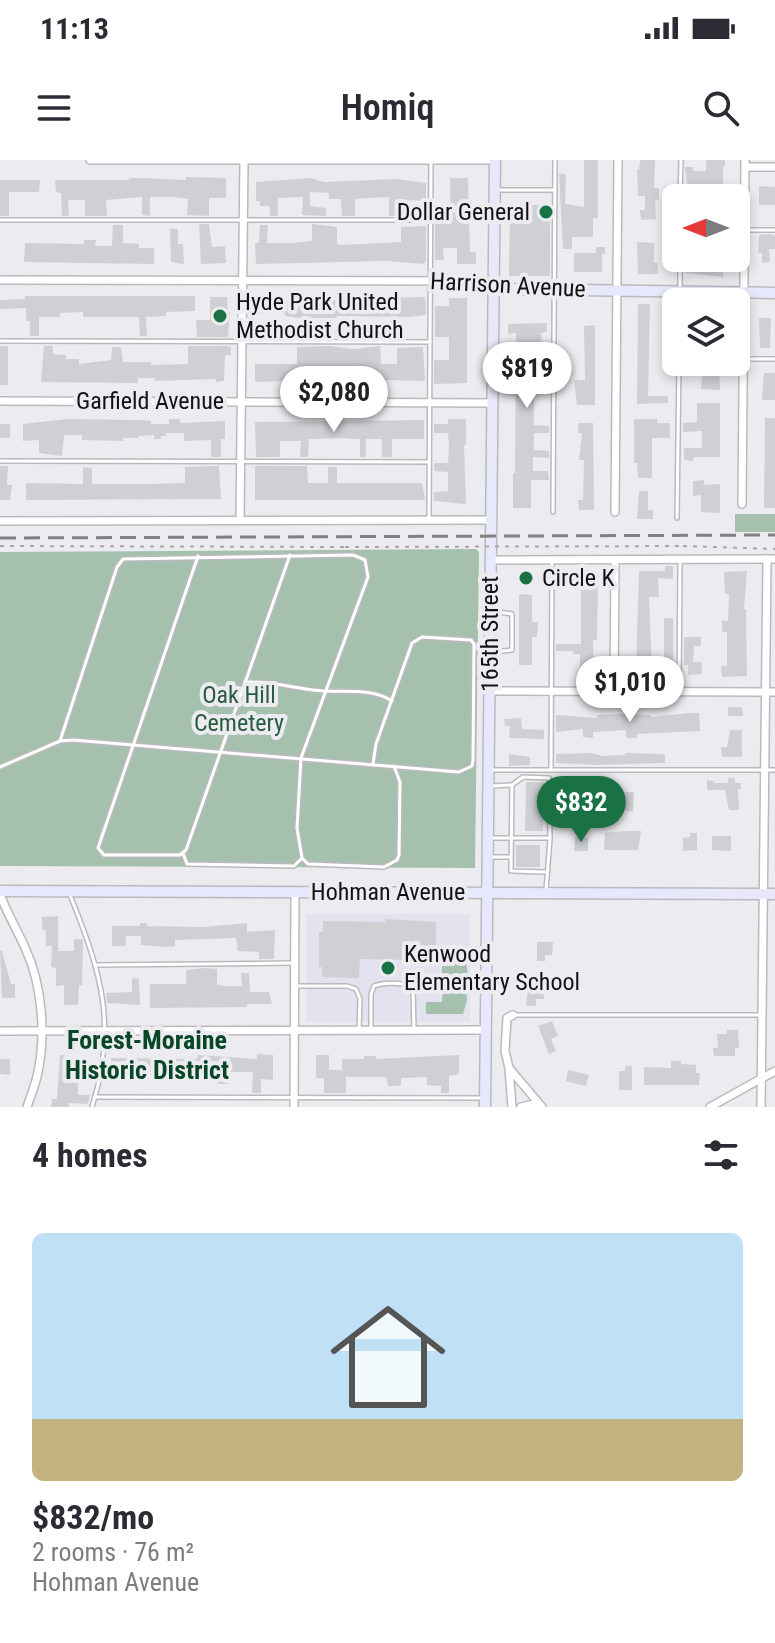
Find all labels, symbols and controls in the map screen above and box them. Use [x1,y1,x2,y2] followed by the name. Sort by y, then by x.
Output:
[40,11,109,46] text: 11:13
[32,86,76,130] icon: menu
[699,86,743,130] icon: search
[341,87,434,129] text: Homiq
[662,184,750,272] north arrow
[662,184,750,376] map controls
[397,198,530,226] place label: Dollar General
[537,203,555,221] marker: Dollar General
[430,267,586,303] street label: Harrison Avenue
[236,288,404,344] place label: Hyde Park United Methodist Church
[662,288,750,376] button: layers
[211,307,229,325] marker: Hyde Park United Methodist Church
[480,342,574,410] pin: $819
[501,353,553,383] text: $819
[269,366,399,434] pin: $2,080
[298,377,370,407] text: $2,080
[76,387,224,415] street label: Garfield Avenue
[542,564,615,592] place label: Circle K
[517,569,535,587] marker: Circle K
[476,576,504,692] street label: 165th Street
[565,656,695,724] pin: $1,010
[594,667,666,697] text: $1,010
[194,681,284,737] park label: Oak Hill Cemetery
[534,776,628,844] pin: $832
[555,787,607,817] text: $832
[311,878,465,906] street label: Hohman Avenue
[404,940,580,996] place label: Kenwood Elementary School
[379,959,397,977] marker: Kenwood Elementary School
[65,1025,229,1085] district label: Forest-Moraine Historic District
[699,1133,743,1177] icon: filters
[32,1135,148,1175] text: 4 homes
[316,1285,460,1429] icon: home
[32,1497,154,1537] text: $832/mo
[32,1537,194,1567] text: 2 rooms · 76 m²
[32,1567,199,1597] text: Hohman Avenue

